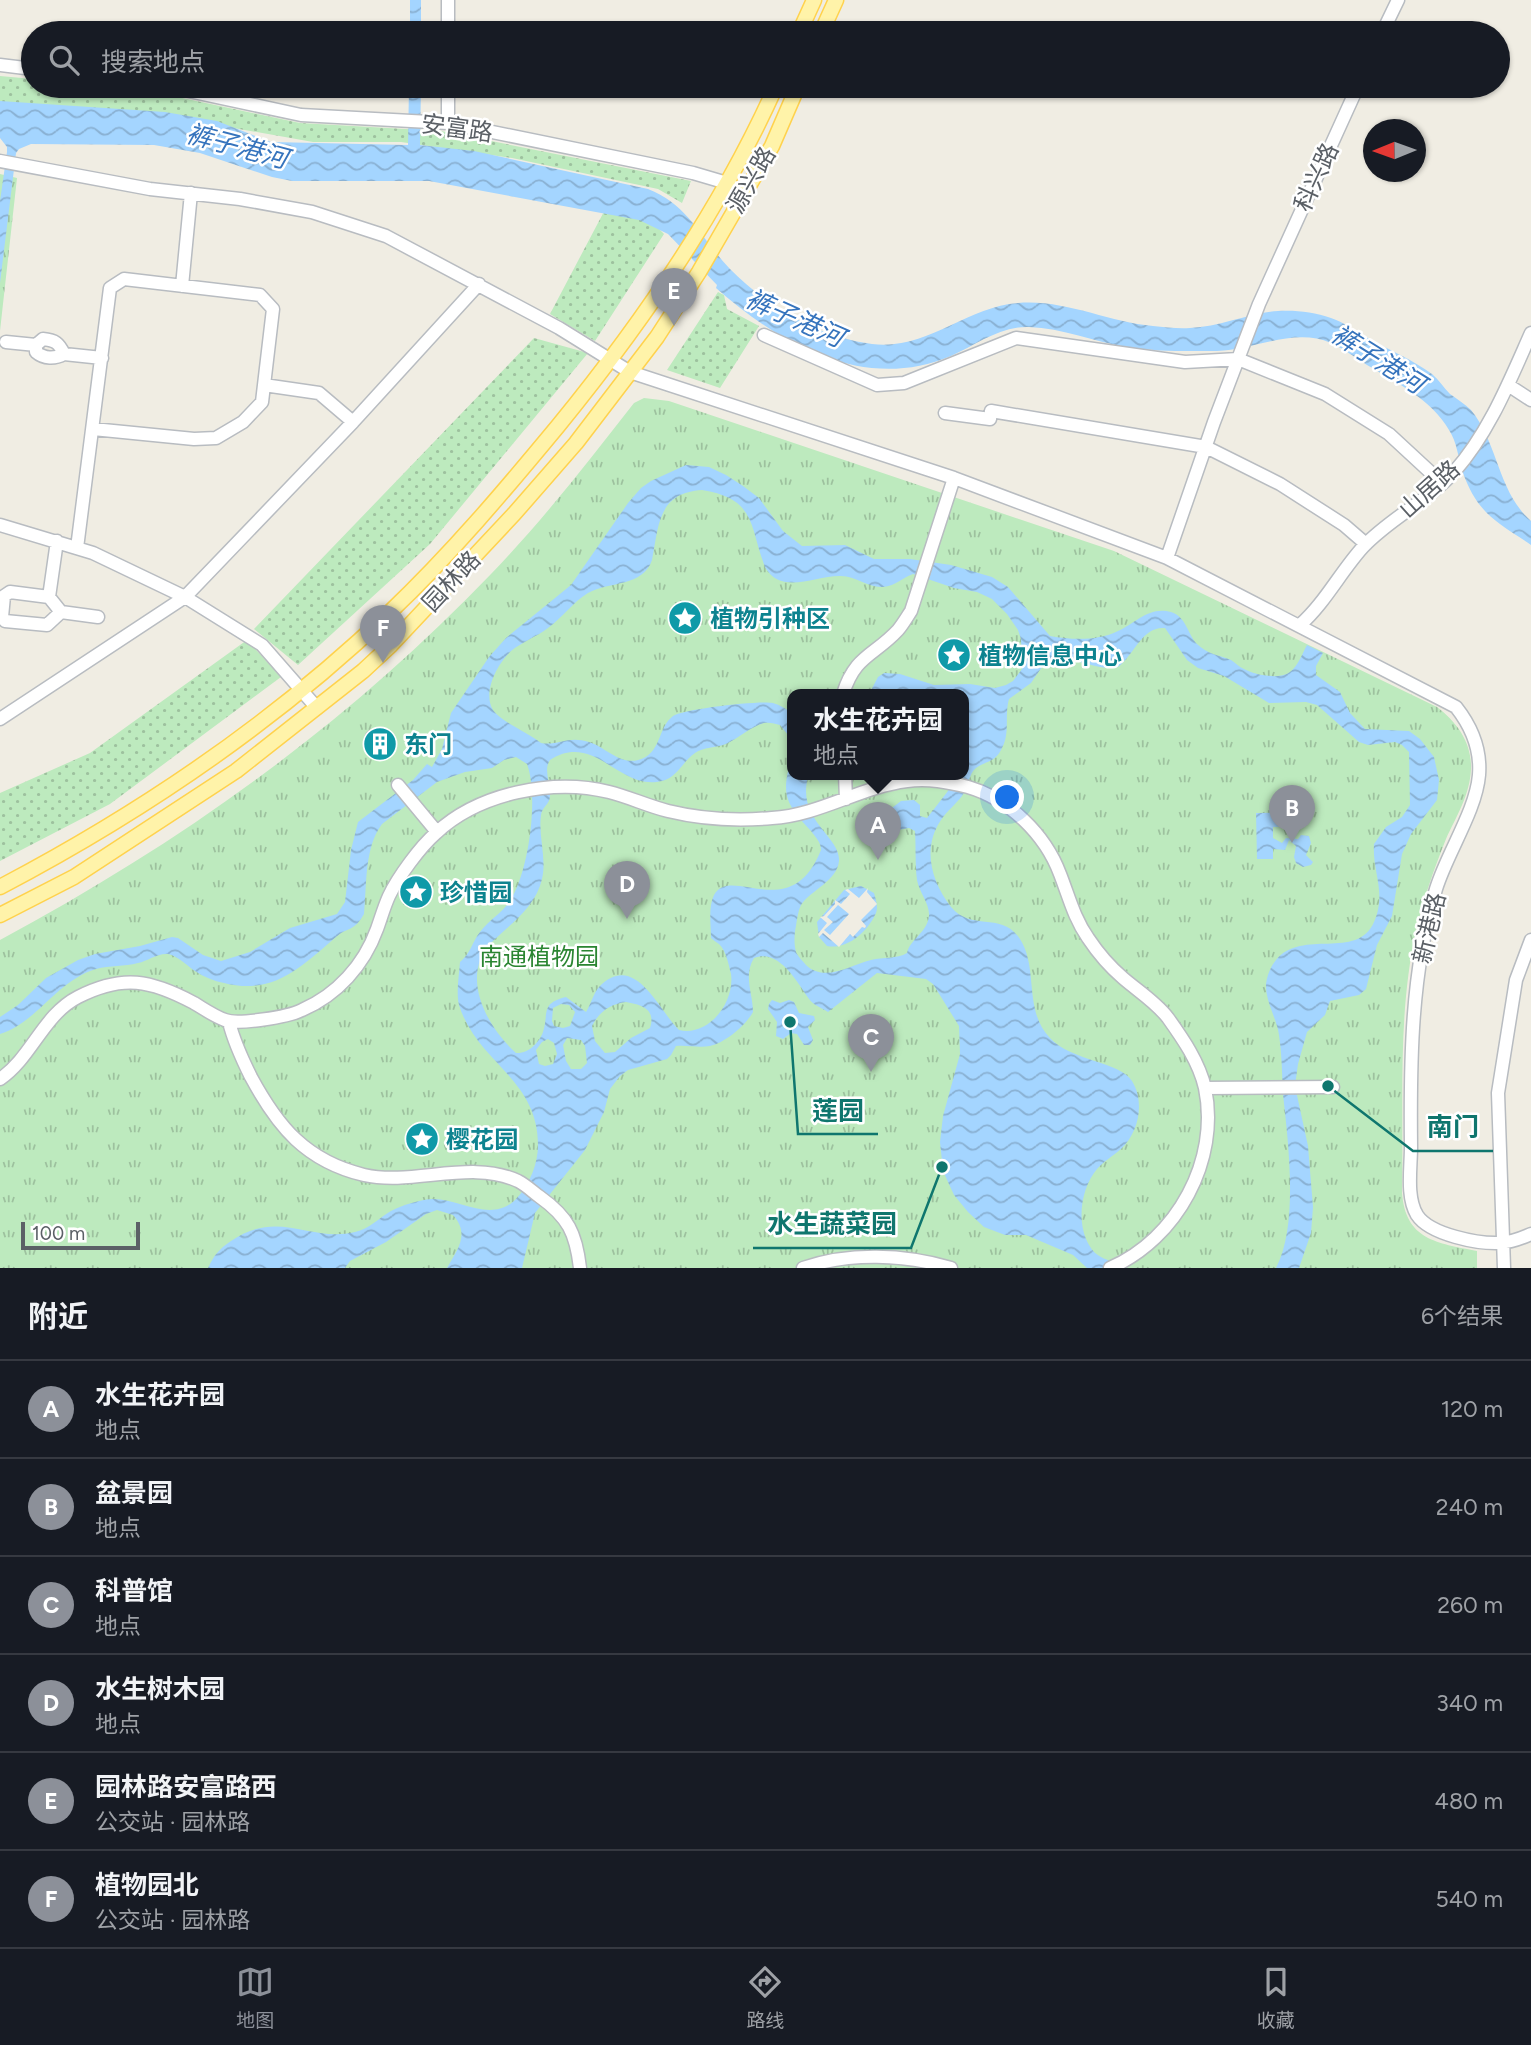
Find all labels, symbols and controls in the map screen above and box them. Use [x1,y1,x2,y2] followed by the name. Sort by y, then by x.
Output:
[21,21,1510,98] search box
[45,41,83,79] icon: search
[101,46,205,78] text: 搜索地点
[419,109,495,147] street label: 安富路
[183,117,296,176] water label: 裤子港河
[1363,119,1426,182] north arrow
[1288,138,1344,216] street label: 科兴路
[720,142,782,218] street label: 源兴路
[651,268,697,326] pin: E
[741,282,854,356] water label: 裤子港河
[1325,318,1435,403] water label: 裤子港河
[1393,454,1465,524] street label: 山居路
[416,545,486,617] street label: 园林路
[666,599,704,637] place icon: 植物引种区
[710,604,830,633] place label: 植物引种区
[360,605,406,663] pin: F
[935,636,973,674] place icon: 植物信息中心
[978,641,1122,670] place label: 植物信息中心
[787,689,969,780] popup
[813,704,943,736] text: 水生花卉园
[361,725,399,763] building icon: 东门
[404,730,452,759] place label: 东门
[813,741,859,769] text: 地点
[990,780,1024,814] your location
[1269,785,1315,843] pin: B
[855,802,901,860] pin: A
[604,861,650,919] pin: D
[397,873,435,911] place icon: 珍惜园
[440,878,512,907] place label: 珍惜园
[1407,890,1451,966] street label: 新港路
[479,942,599,971] park label: 南通植物园
[848,1014,894,1072] pin: C
[798,1087,878,1134] callout: 莲园
[812,1095,864,1127] text: 莲园
[1413,1104,1493,1151] callout: 南门
[1427,1111,1479,1143] text: 南门
[403,1120,441,1158] place icon: 樱花园
[446,1125,518,1154] place label: 樱花园
[753,1201,911,1248] callout: 水生蔬菜园
[767,1208,897,1240] text: 水生蔬菜园
[21,1219,140,1251] scale bar
[32,1222,85,1245] text: 100 m
[28,1298,88,1335] text: 附近
[1421,1302,1503,1330] text: 6个结果
[95,1379,225,1411] text: 水生花卉园
[43,1395,59,1423] text: A
[1441,1395,1503,1423] text: 120 m
[95,1416,141,1444] text: 地点
[95,1477,173,1509] text: 盆景园
[44,1493,58,1521] text: B
[1436,1493,1503,1521] text: 240 m
[95,1514,141,1542] text: 地点
[95,1575,173,1607] text: 科普馆
[43,1591,59,1619] text: C
[1437,1591,1503,1619] text: 260 m
[95,1612,141,1640] text: 地点
[95,1673,225,1705] text: 水生树木园
[43,1689,59,1717] text: D
[1436,1689,1503,1717] text: 340 m
[95,1710,141,1738] text: 地点
[95,1771,277,1803] text: 园林路安富路西
[44,1787,58,1815] text: E
[1435,1787,1503,1815] text: 480 m
[95,1808,250,1836] text: 公交站 · 园林路
[95,1869,199,1901] text: 植物园北
[45,1885,57,1913] text: F
[1435,1885,1503,1913] text: 540 m
[95,1906,250,1934] text: 公交站 · 园林路
[236,1963,274,2032] tab: 地图
[746,1963,785,2032] tab: 路线
[1257,1963,1295,2032] tab: 收藏

